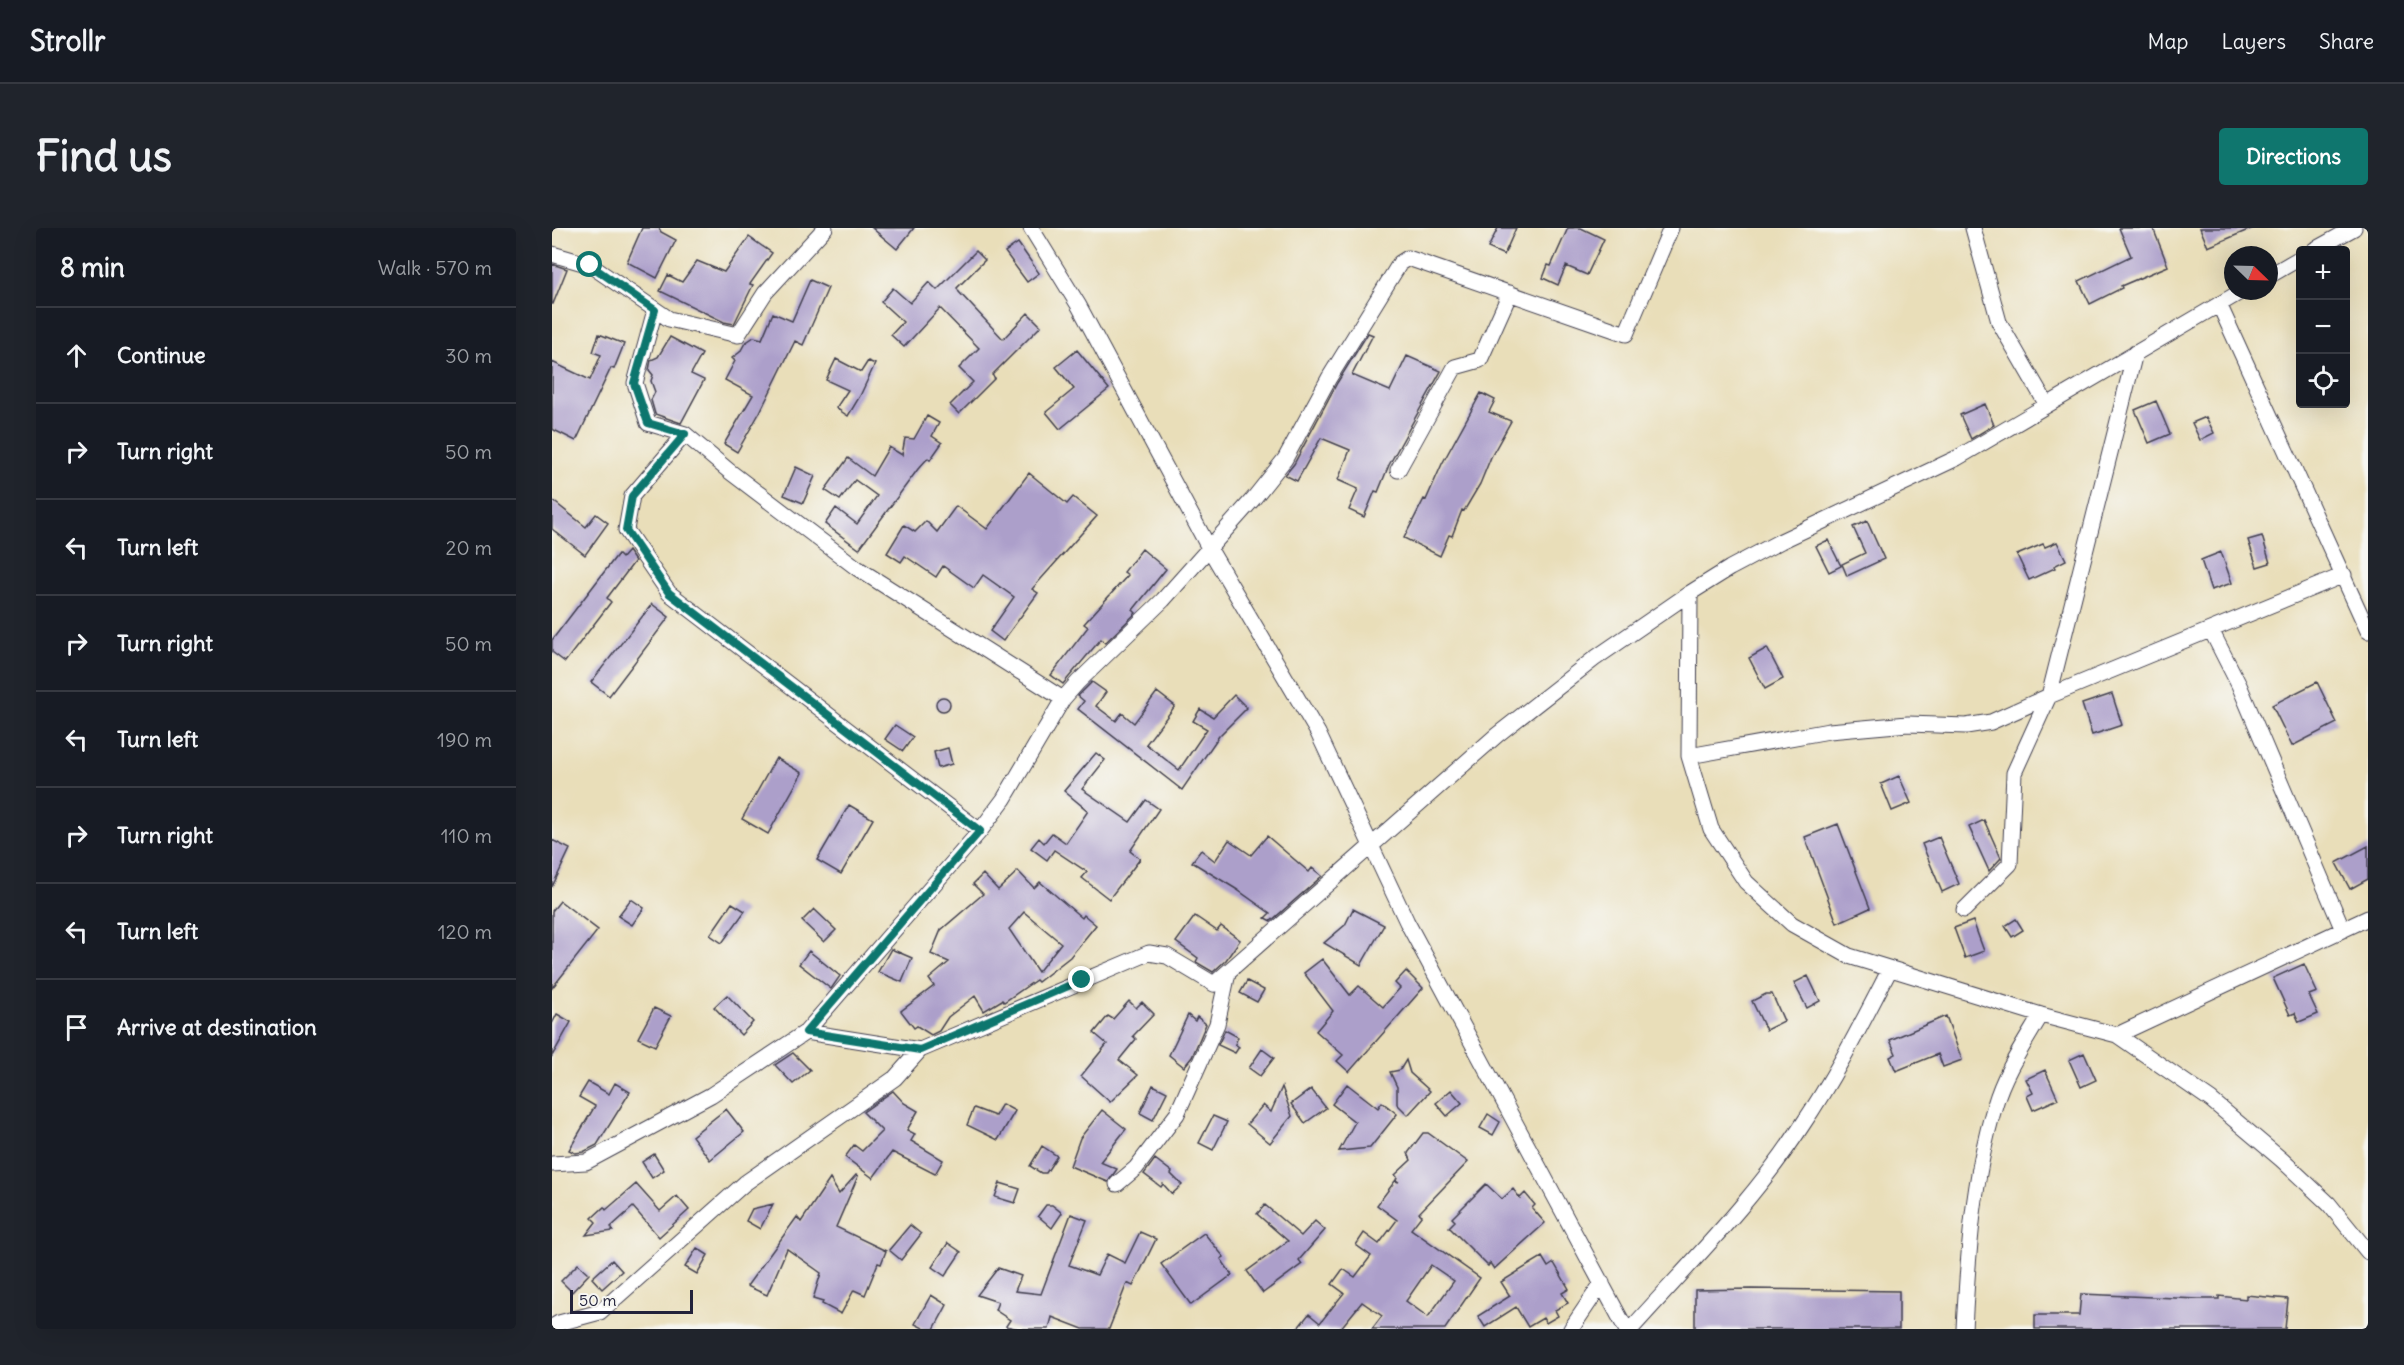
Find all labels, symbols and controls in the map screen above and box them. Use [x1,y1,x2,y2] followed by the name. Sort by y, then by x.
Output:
[30,23,105,59] text: Strollr
[2148,28,2188,55] text: Map
[2221,28,2286,55] text: Layers
[2319,28,2374,55] text: Share
[2219,128,2368,185] button: Directions
[36,130,172,182] text: Find us
[2224,246,2278,300] north arrow
[2296,246,2350,408] map controls
[2296,246,2350,300] button: +
[60,251,125,284] text: 8 min
[576,251,602,277] route start
[378,255,492,280] text: Walk · 570 m
[2296,300,2350,354] button: −
[60,339,93,372] icon: ahead
[117,341,206,369] text: Continue
[445,343,492,368] text: 30 m
[2296,354,2350,408] button: locate
[60,435,93,468] icon: right
[117,437,213,465] text: Turn right
[445,439,492,464] text: 50 m
[60,531,93,564] icon: left
[117,533,198,561] text: Turn left
[446,535,492,560] text: 20 m
[60,627,93,660] icon: right
[117,629,213,657] text: Turn right
[445,631,492,656] text: 50 m
[60,723,93,756] icon: left
[117,725,198,753] text: Turn left
[437,727,492,752] text: 190 m
[60,819,93,852] icon: right
[117,821,213,849] text: Turn right
[441,823,492,848] text: 110 m
[60,915,93,948] icon: left
[117,917,198,945] text: Turn left
[438,919,492,944] text: 120 m
[1068,966,1094,992] route end
[60,1011,93,1044] icon: arrive
[117,1013,317,1041] text: Arrive at destination
[570,1287,693,1314] scale bar
[579,1290,617,1310] text: 50 m

